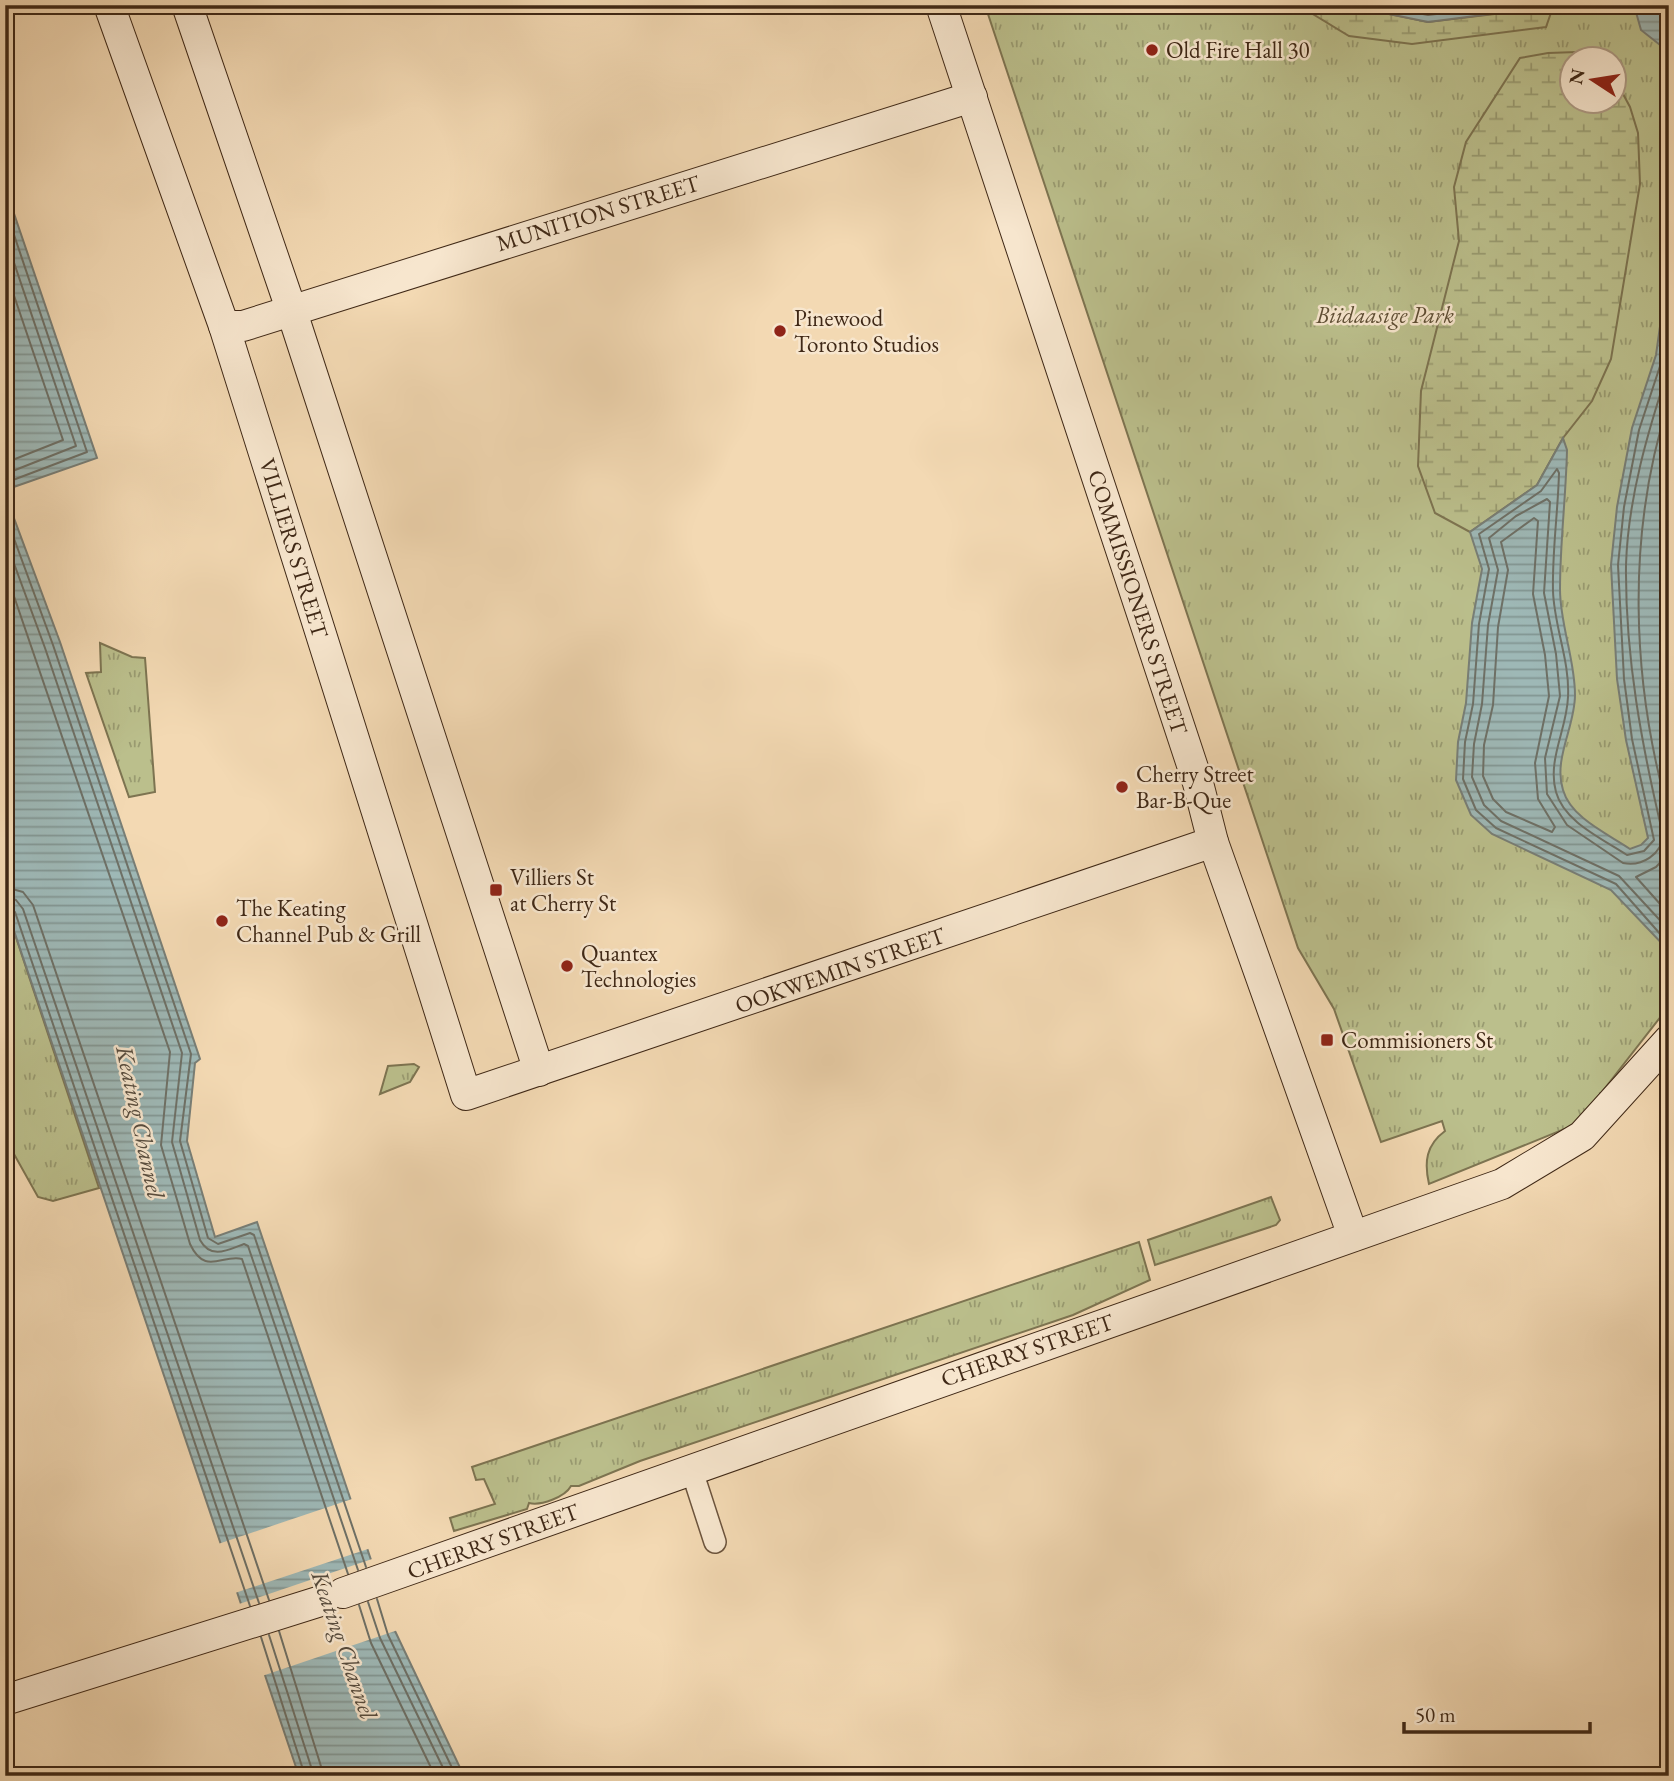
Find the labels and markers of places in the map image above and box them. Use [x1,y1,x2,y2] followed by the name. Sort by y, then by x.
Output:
[1166,35,1310,65] place label: Old Fire Hall 30
[1144,42,1160,58] marker: Old Fire Hall 30
[794,303,939,359] place label: Pinewood Toronto Studios
[772,323,788,339] marker: Pinewood Toronto Studios
[1136,759,1254,815] place label: Cherry Street Bar-B-Que
[1114,779,1130,795] marker: Cherry Street Bar-B-Que
[510,862,617,918] place label: Villiers St at Cherry St
[488,882,504,898] marker: Villiers St at Cherry St
[236,893,422,949] place label: The Keating Channel Pub & Grill
[214,913,230,929] marker: The Keating Channel Pub & Grill
[581,938,696,994] place label: Quantex Technologies
[559,958,575,974] marker: Quantex Technologies
[1341,1025,1494,1055] place label: Commisioners St
[1319,1032,1335,1048] marker: Commisioners St

